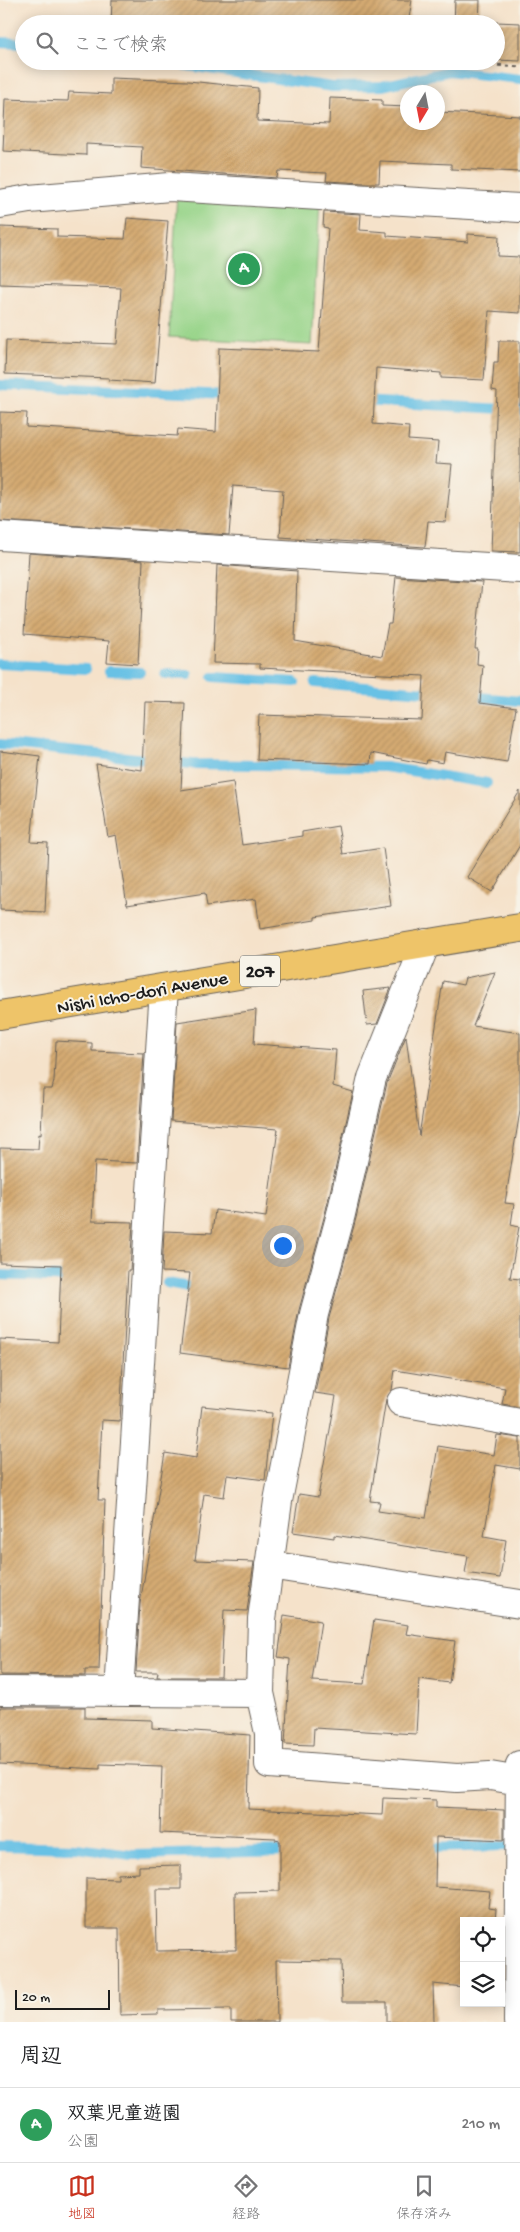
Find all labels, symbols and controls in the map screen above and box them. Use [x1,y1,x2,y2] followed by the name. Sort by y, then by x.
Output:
[15,15,505,70] search box
[33,29,61,57] icon: search
[73,35,168,58] text: ここで検索
[400,85,445,130] north arrow
[228,250,260,288] pin: A
[240,956,280,986] road number: 207
[55,968,230,1021] street label: Nishi Icho-dori Avenue
[270,1233,296,1259] your location
[460,1917,505,2007] map controls
[460,1917,505,1962] button: locate
[460,1962,505,2007] button: layers
[15,1987,110,2010] scale bar
[22,1990,50,2007] text: 20 m
[20,2046,62,2071] text: 周辺
[67,2104,181,2127] text: 双葉児童遊園
[31,2116,41,2135] text: A
[461,2116,500,2135] text: 210 m
[67,2134,99,2153] text: 公園
[68,2172,96,2224] tab: 地図
[232,2172,260,2224] tab: 経路
[396,2172,452,2224] tab: 保存済み

